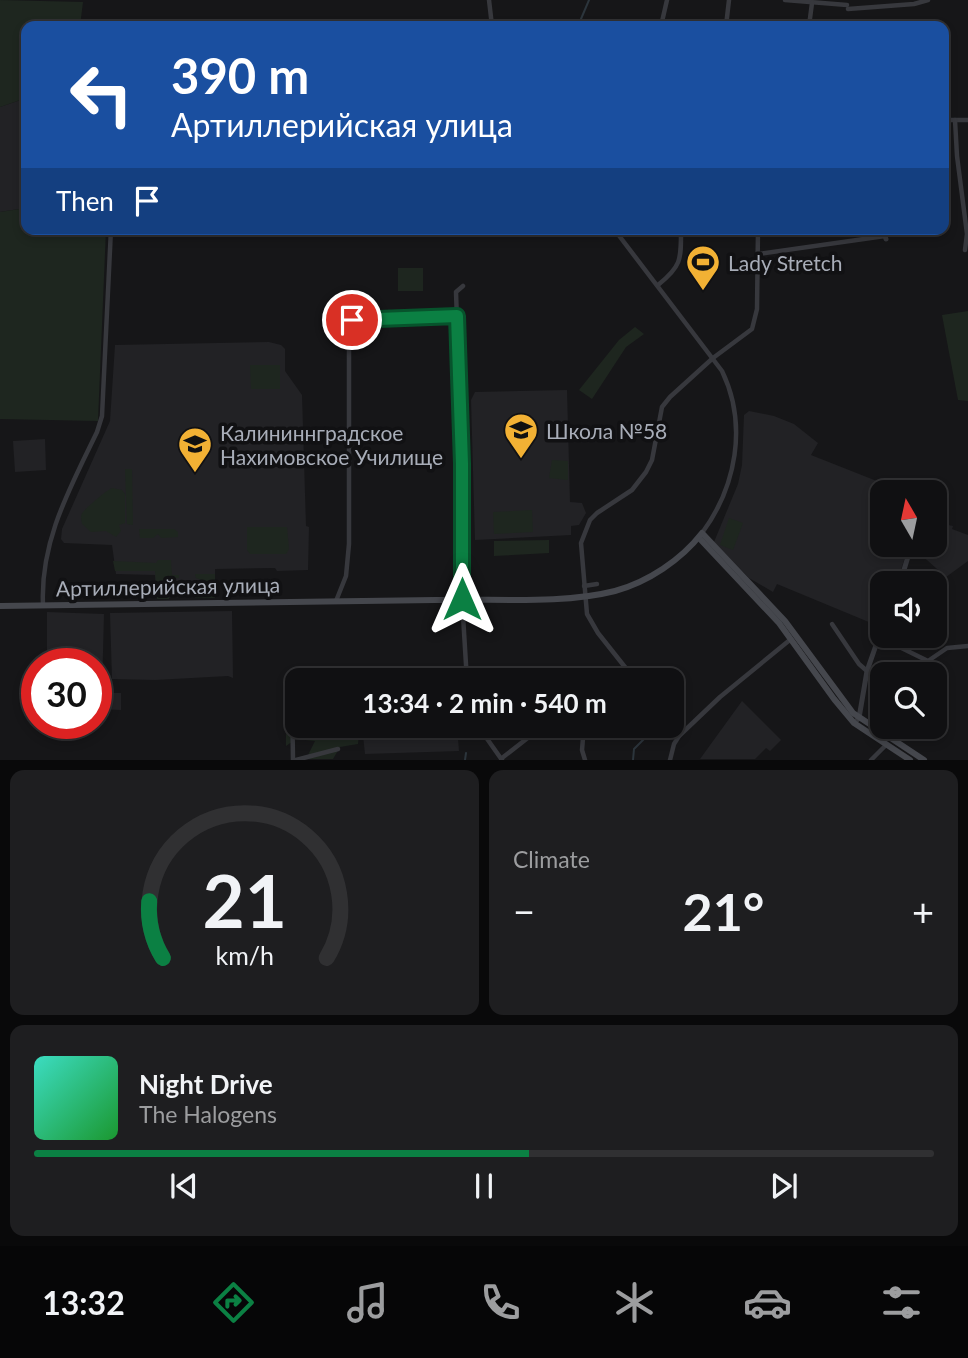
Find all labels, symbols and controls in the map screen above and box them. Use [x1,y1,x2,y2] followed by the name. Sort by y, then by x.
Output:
[171,46,309,104] text: 390 m
[56,49,147,140] icon: left
[171,105,513,144] text: Артиллерийская улица
[128,182,166,220] icon: arrive
[56,185,114,217] text: Then
[684,243,722,292] sports icon: Lady Stretch
[728,250,843,275] place label: Lady Stretch
[322,290,382,350] pin
[333,301,371,339] icon: arrive
[502,411,540,460] school or university icon: Школа №58
[546,418,667,443] place label: Школа №58
[220,420,443,469] place label: Калининнградское Нахимовское Училище
[176,425,214,474] school or university icon: Калининнградское Нахимовское Училище
[870,480,947,556] north arrow
[870,480,947,739] map controls
[425,562,499,636] position arrow
[870,571,947,648] button: sound
[56,572,280,600] street label: Артиллерийская улица
[21,648,112,739] speed limit sign: 30
[870,662,947,739] button: search
[362,687,607,719] text: 13:34 · 2 min · 540 m
[513,845,590,873] text: Climate
[202,857,287,945] text: 21
[683,880,764,942] text: 21°
[513,888,535,934] text: −
[912,888,934,934] text: +
[215,940,274,970] text: km/h
[139,1068,273,1100] text: Night Drive
[139,1100,277,1128] text: The Halogens
[165,1167,203,1205] icon: previous
[465,1167,503,1205] icon: pause
[765,1167,803,1205] icon: next
[209,1278,258,1327] icon: directions
[343,1278,392,1327] icon: music
[476,1278,525,1327] icon: phone
[610,1278,659,1327] icon: climate
[743,1278,792,1327] icon: car
[877,1278,926,1327] icon: filters
[42,1283,125,1322] text: 13:32

